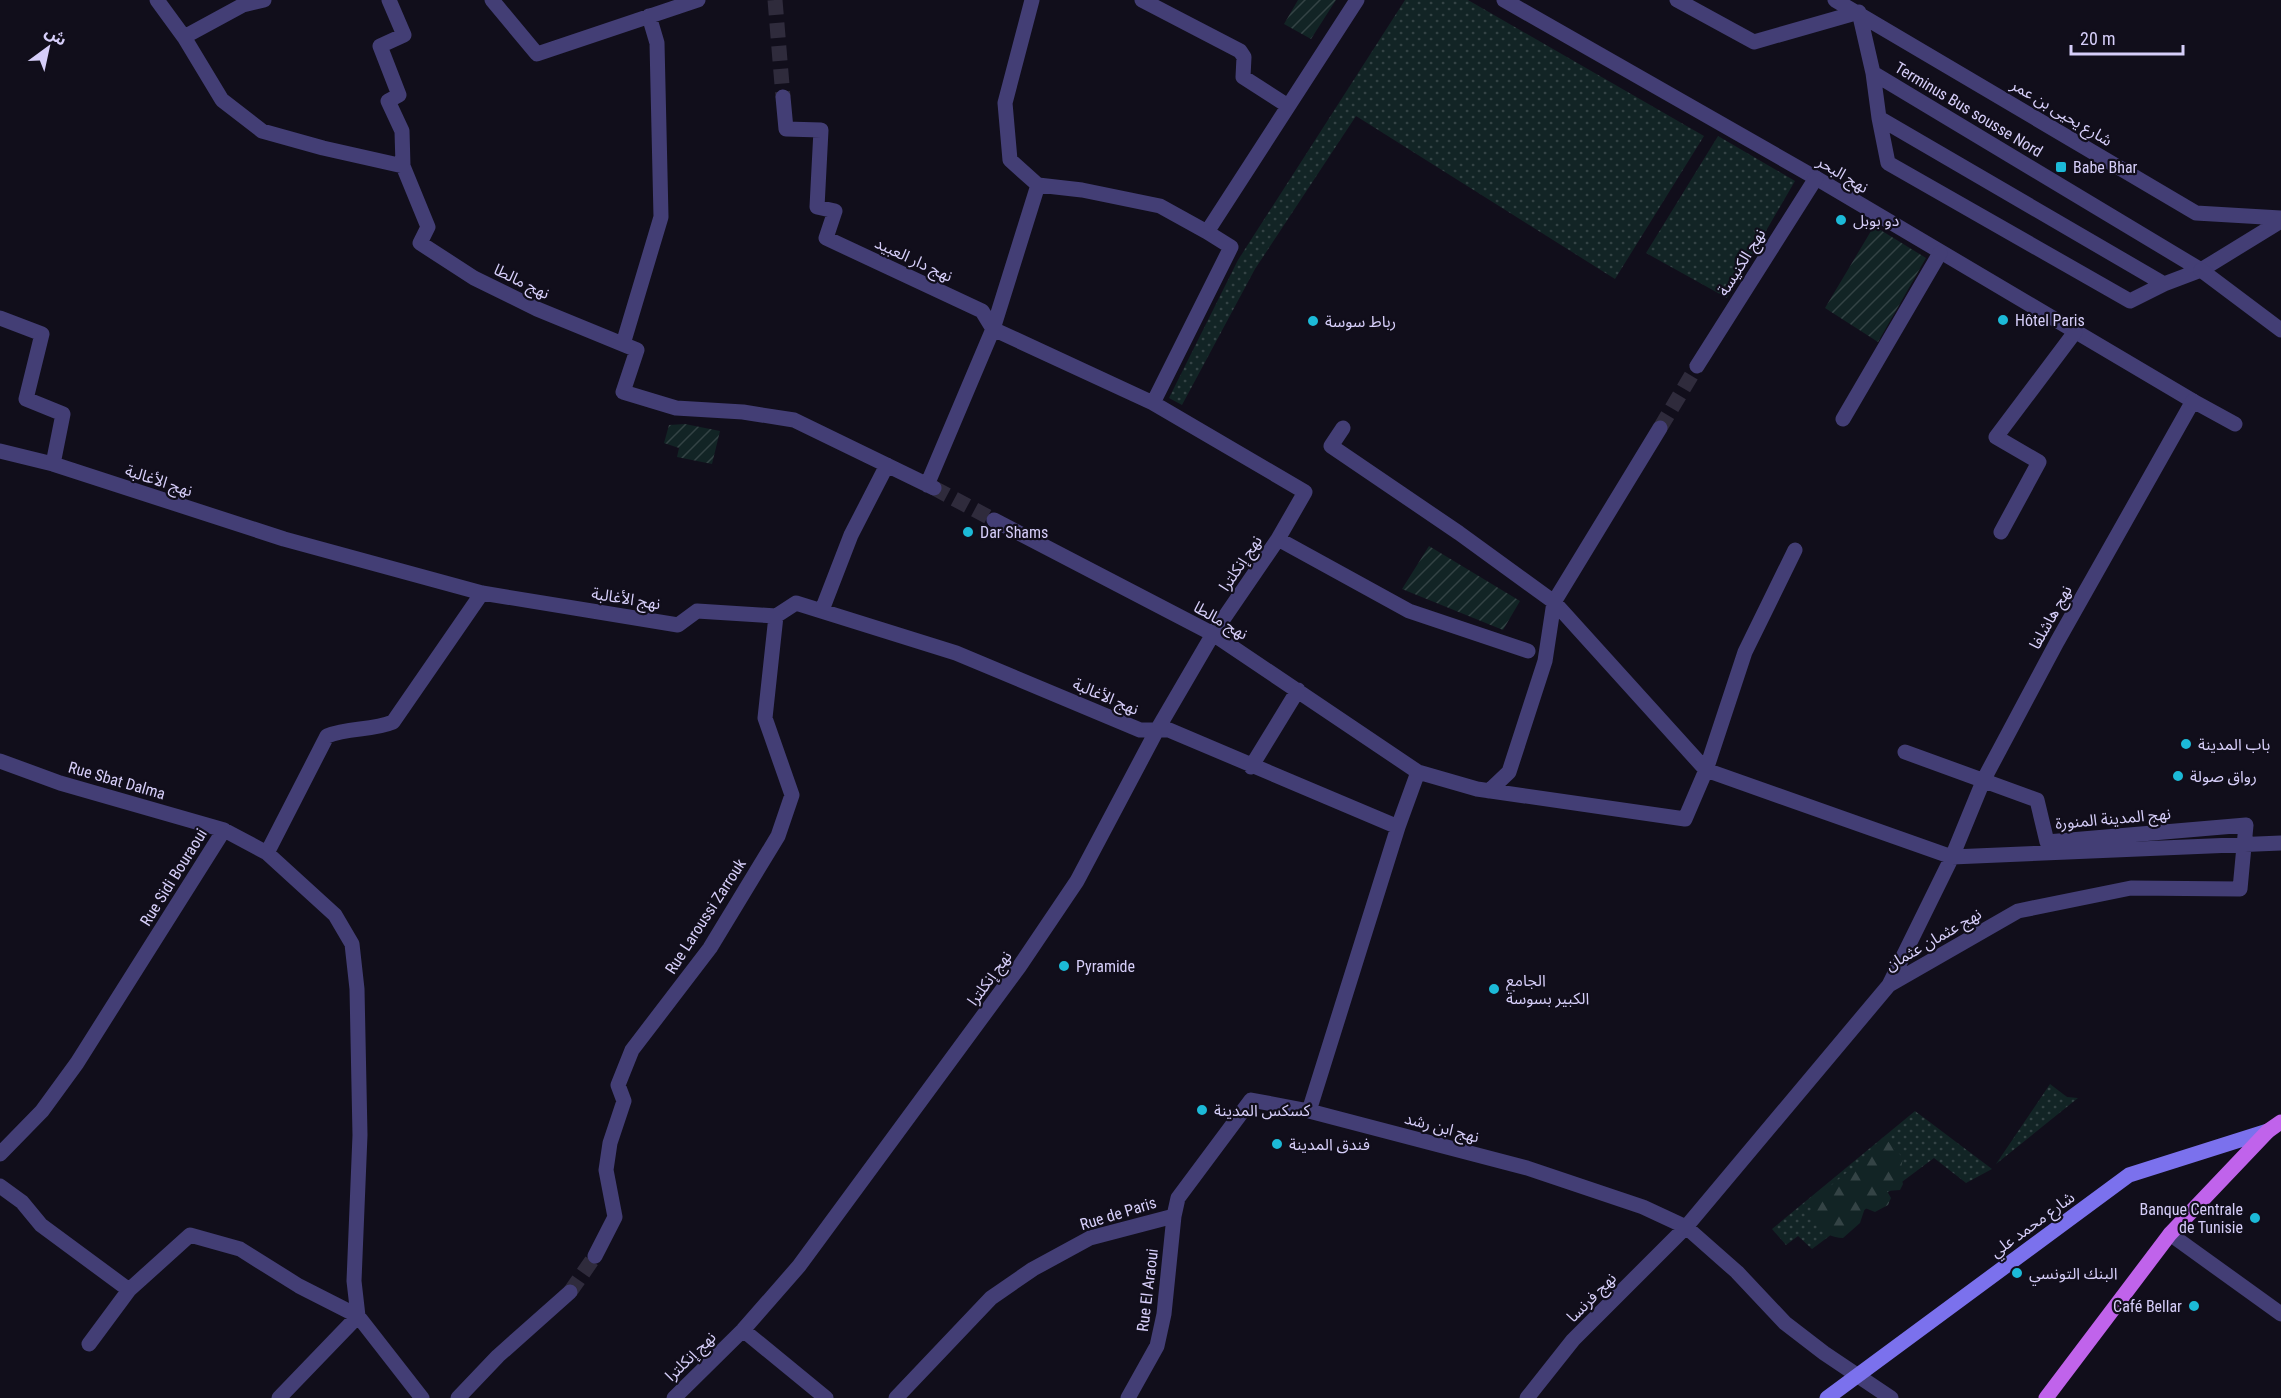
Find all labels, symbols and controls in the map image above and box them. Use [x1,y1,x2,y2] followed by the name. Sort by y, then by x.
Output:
[18,18,78,78] north arrow
[2071,18,2184,56] scale bar
[42,22,70,50] text: ش
[2080,28,2115,49] text: 20 m
[1891,58,2046,161] street label: Terminus Bus sousse Nord
[2005,74,2116,153] street label: شارع يحيى بن عمر
[1811,151,1872,200] street label: نهج البحر
[2073,158,2138,177] place label: Babe Bhar
[2054,160,2068,174] marker: Babe Bhar
[1853,211,1899,230] place label: دو بوبل
[1834,213,1848,227] marker: دو بوبل
[1713,225,1772,301] street label: نهج الكنيسة
[871,233,956,288] street label: نهج دار العبيد
[489,260,553,306] street label: نهج مالطا
[2015,311,2085,330] place label: Hôtel Paris
[1325,312,1396,331] place label: رباط سوسة
[1996,313,2010,327] marker: Hôtel Paris
[1306,314,1320,328] marker: رباط سوسة
[122,461,195,503] street label: نهج الأغالبة
[980,523,1048,542] place label: Dar Shams
[961,525,975,539] marker: Dar Shams
[1215,532,1268,596] street label: نهج إنكلترا
[2025,582,2078,654] street label: نهج هاشلفا
[590,584,662,616] street label: نهج الأغالبة
[1189,597,1251,646] street label: نهج مالطا
[1069,674,1142,722] street label: نهج الأغالبة
[2198,735,2270,754] place label: باب المدينة
[2179,737,2193,751] marker: باب المدينة
[66,758,167,803] street label: Rue Sbat Dalma
[2190,767,2257,786] place label: رواق صولة
[2171,769,2185,783] marker: رواق صولة
[2054,804,2172,836] street label: نهج المدينة المنورة
[136,825,211,929] street label: Rue Sidi Bouraoui
[661,854,750,978] street label: Rue Laroussi Zarrouk
[1882,904,1986,977] street label: نهج عثمان عثمان
[963,947,1018,1011] street label: نهج إنكلترا
[1076,957,1135,976] place label: Pyramide
[1057,959,1071,973] marker: Pyramide
[1506,971,1589,1008] place label: الجامع الكبير بسوسة
[1487,982,1501,996] marker: الجامع الكبير بسوسة
[1214,1101,1310,1120] place label: كسكس المدينة
[1195,1103,1209,1117] marker: كسكس المدينة
[1402,1108,1481,1149] street label: نهج ابن رشد
[1289,1135,1370,1154] place label: فندق المدينة
[1270,1137,1284,1151] marker: فندق المدينة
[1986,1187,2080,1264] street label: شارع محمد علي
[1078,1193,1159,1234] street label: Rue de Paris
[2139,1200,2243,1237] place label: Banque Centrale de Tunisie
[2248,1211,2262,1225] marker: Banque Centrale de Tunisie
[1133,1247,1162,1333] street label: Rue El Araoui
[2029,1264,2118,1286] place label: البنك التونسي
[2010,1266,2024,1280] marker: البنك التونسي
[1563,1269,1622,1328] street label: نهج فرنسا
[2113,1297,2182,1316] place label: Café Bellar
[2187,1299,2201,1313] marker: Café Bellar
[661,1328,722,1387] street label: نهج إنكلترا

